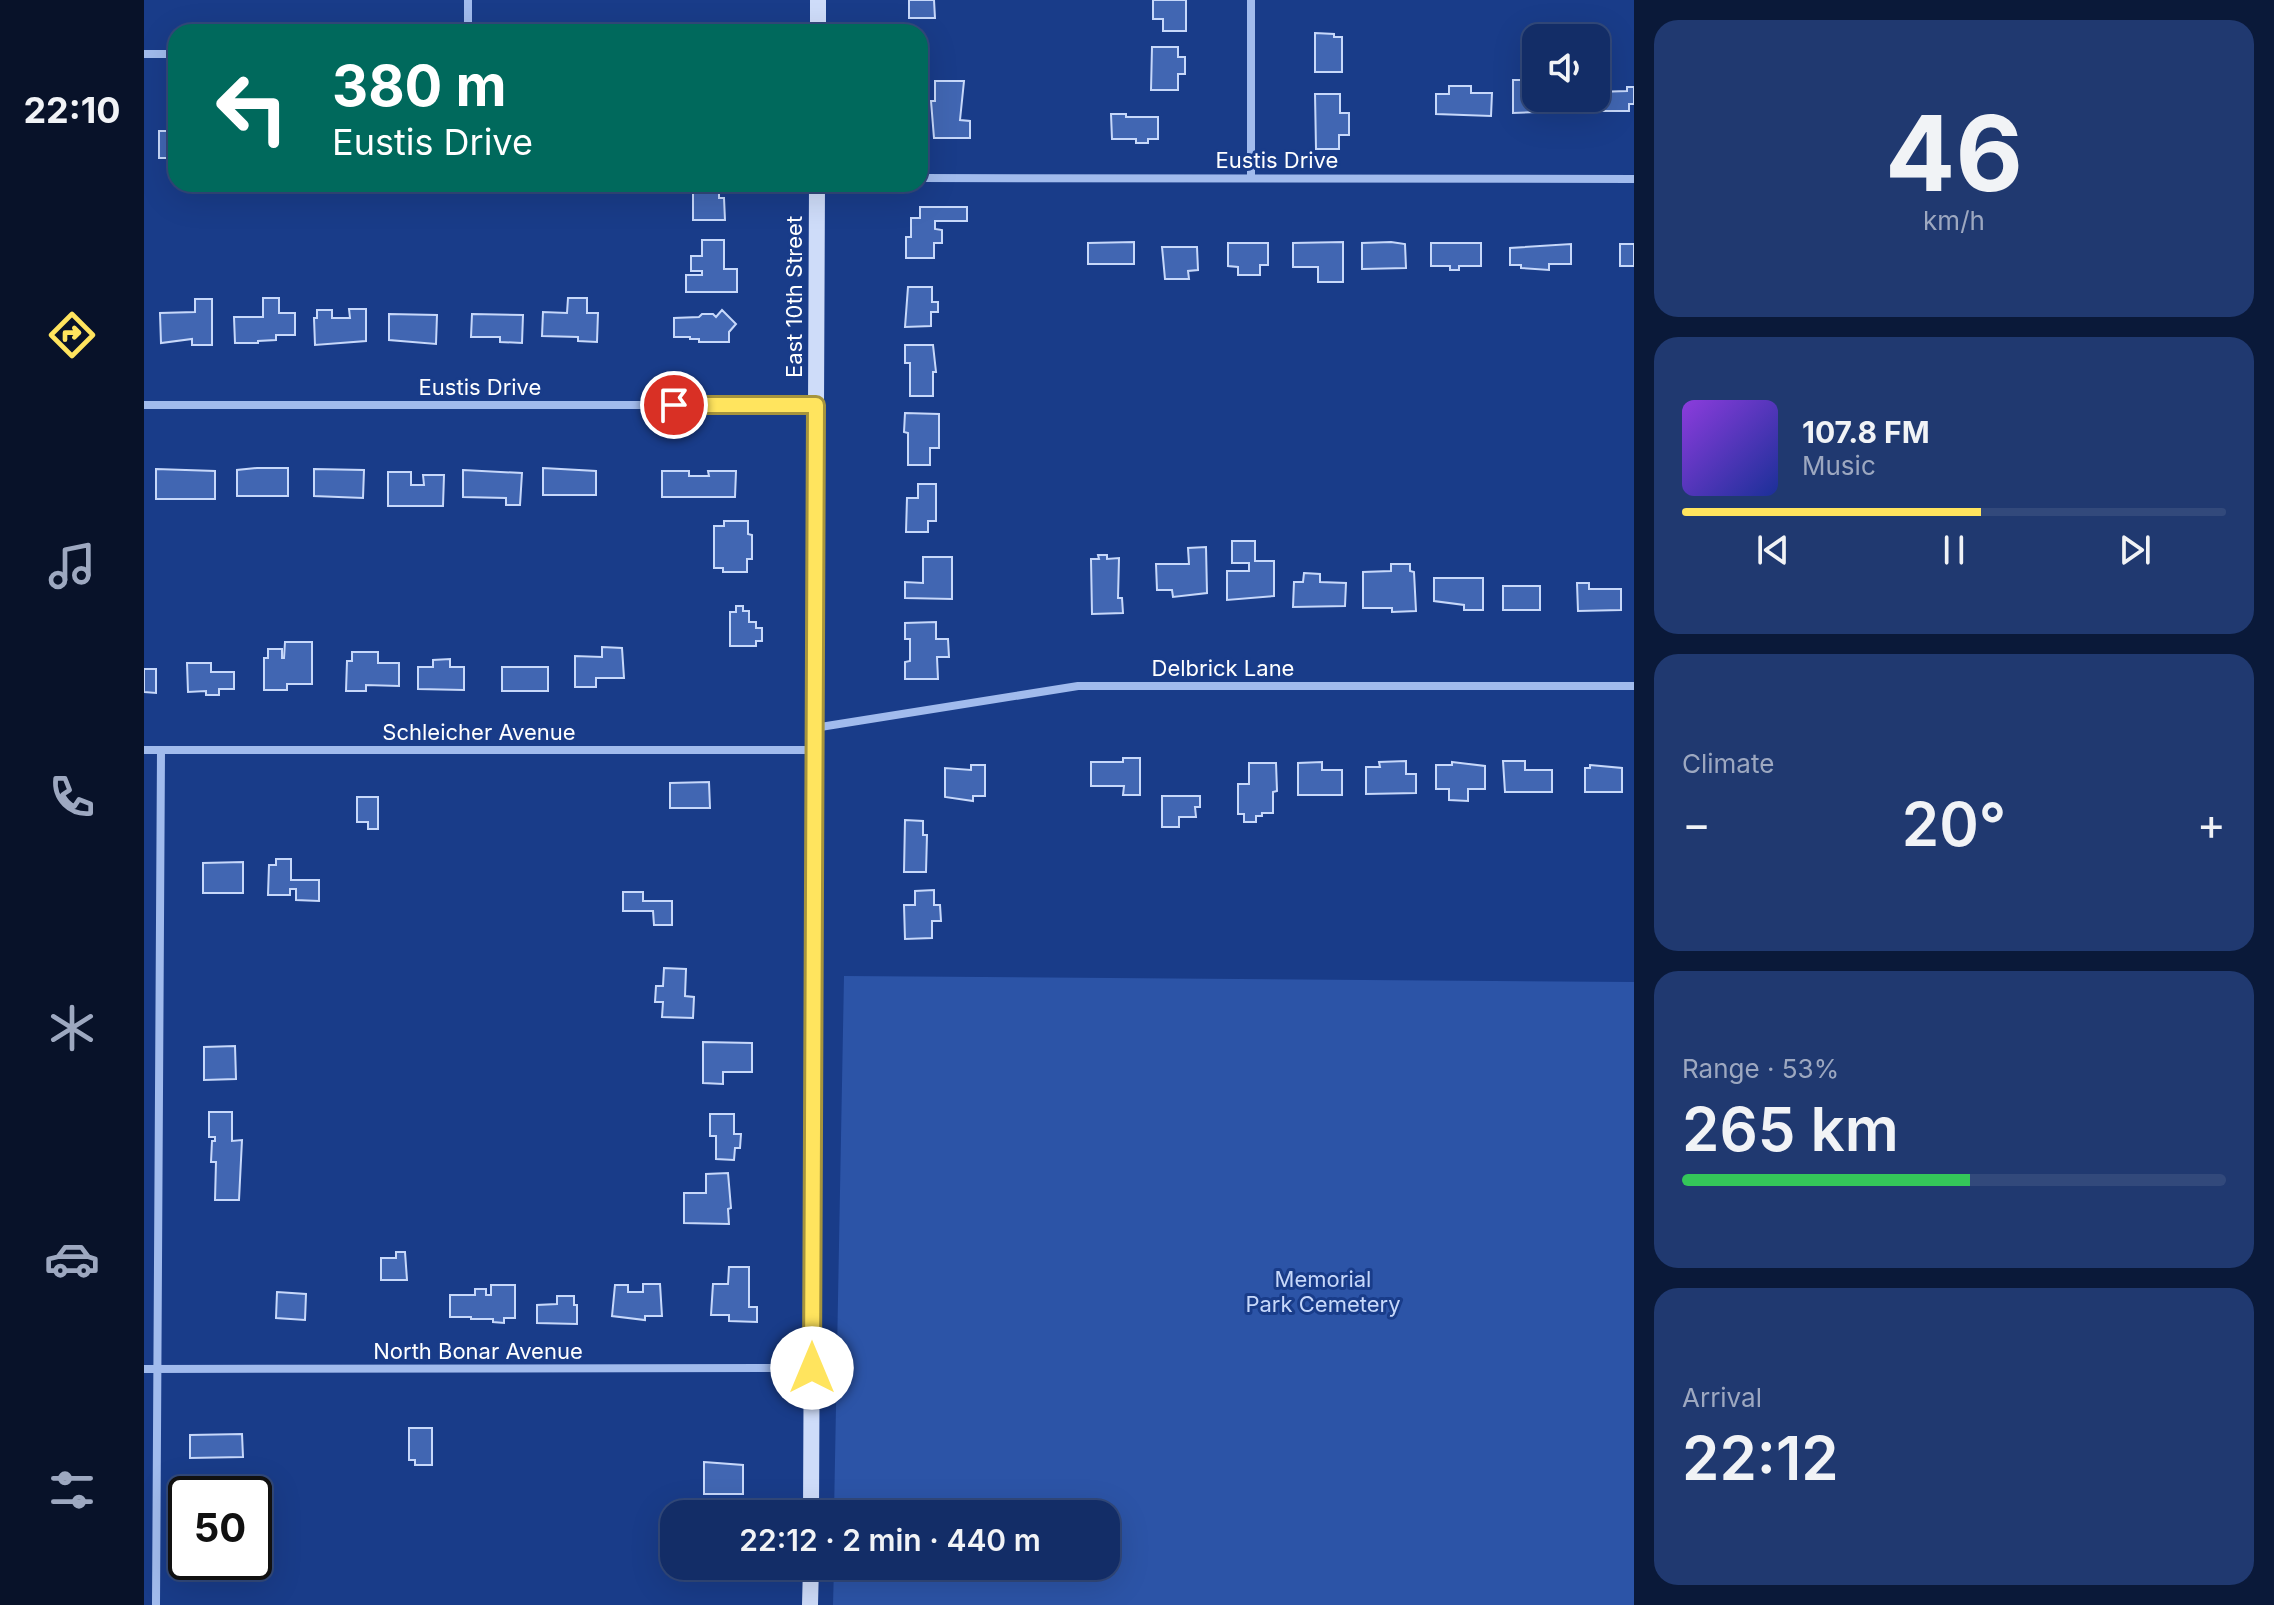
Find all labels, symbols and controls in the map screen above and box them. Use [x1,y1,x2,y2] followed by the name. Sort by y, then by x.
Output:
[1522,24,1610,112] map controls
[1522,24,1610,112] button: sound
[332,52,507,120] text: 380 m
[200,56,304,160] icon: left
[23,88,121,132] text: 22:10
[1885,90,2023,216] text: 46
[332,120,533,164] text: Eustis Drive
[1216,147,1338,173] street label: Eustis Drive
[1923,205,1985,236] text: km/h
[781,216,807,378] street label: East 10th Street
[44,307,100,363] icon: directions
[640,371,708,439] pin
[419,374,541,400] street label: Eustis Drive
[652,383,696,427] icon: arrive
[1802,414,1930,450] text: 107.8 FM
[1802,450,1876,481] text: Music
[1751,528,1795,572] icon: previous
[1932,528,1976,572] icon: pause
[2113,528,2157,572] icon: next
[44,538,100,594] icon: music
[1152,655,1294,681] street label: Delbrick Lane
[382,719,576,745] street label: Schleicher Avenue
[1682,748,1774,779] text: Climate
[44,769,100,825] icon: phone
[1902,788,2006,860] text: 20°
[1682,797,1711,851] text: −
[2197,797,2226,851] text: +
[44,1000,100,1056] icon: climate
[1682,1053,1839,1084] text: Range · 53%
[1682,1093,1899,1165] text: 265 km
[44,1231,100,1287] icon: car
[1245,1266,1401,1317] park label: Memorial Park Cemetery
[770,1326,854,1410] position arrow
[373,1338,583,1364] street label: North Bonar Avenue
[1682,1382,1762,1413] text: Arrival
[1682,1422,1839,1494] text: 22:12
[44,1462,100,1518] icon: filters
[168,1476,272,1580] speed limit sign: 50
[739,1522,1041,1558] text: 22:12 · 2 min · 440 m

